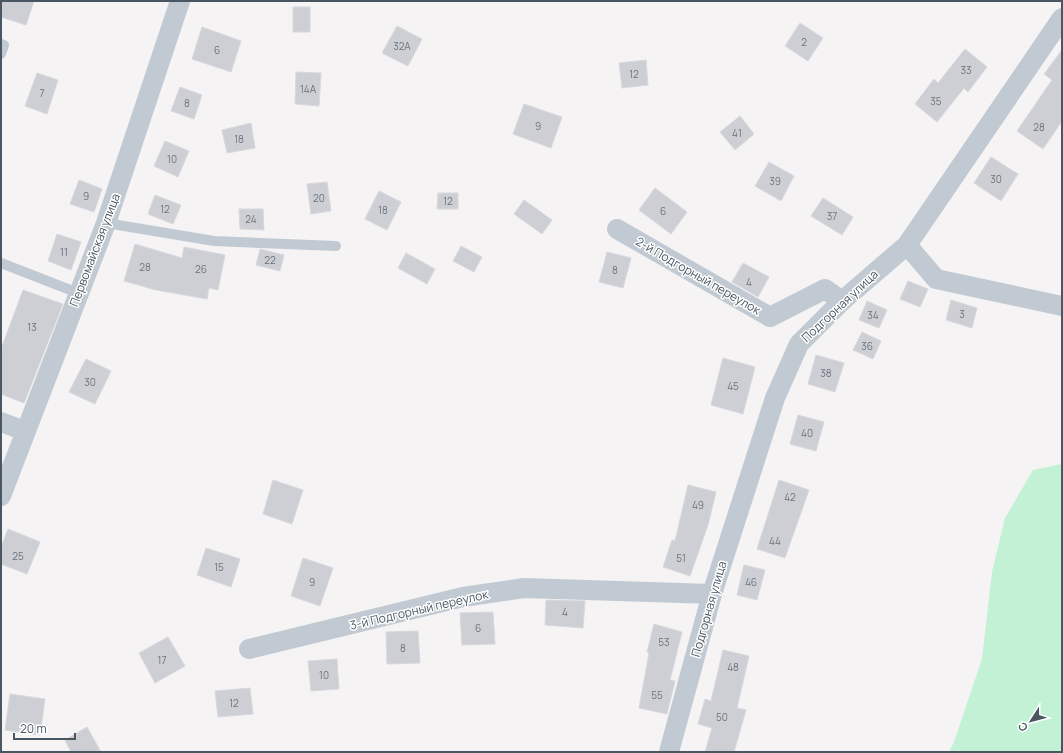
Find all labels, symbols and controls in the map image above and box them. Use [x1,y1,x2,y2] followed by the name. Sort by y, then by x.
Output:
[801,35,807,49] house number: 2
[393,39,411,53] house number: 32А
[214,43,220,57] house number: 6
[960,63,972,77] house number: 33
[629,67,639,81] house number: 12
[300,82,317,96] house number: 14А
[39,86,45,100] house number: 7
[930,94,942,108] house number: 35
[184,96,190,110] house number: 8
[535,119,541,133] house number: 9
[1033,120,1045,134] house number: 28
[732,126,742,140] house number: 41
[234,132,244,146] house number: 18
[167,152,177,166] house number: 10
[990,172,1002,186] house number: 30
[769,174,781,188] house number: 39
[83,189,89,203] house number: 9
[65,191,124,309] street label: Первомайская улица
[313,191,325,205] house number: 20
[443,194,453,208] house number: 12
[160,202,170,216] house number: 12
[378,203,388,217] house number: 18
[660,204,666,218] house number: 6
[827,209,837,223] house number: 37
[245,212,257,226] house number: 24
[633,233,765,319] street label: 2-й Подгорный переулок
[60,245,68,259] house number: 11
[264,253,276,267] house number: 22
[139,260,151,274] house number: 28
[195,262,207,276] house number: 26
[612,263,618,277] house number: 8
[798,266,882,346] street label: Подгорная улица
[746,275,752,289] house number: 4
[959,307,965,321] house number: 3
[867,308,879,322] house number: 34
[27,320,37,334] house number: 13
[861,339,873,353] house number: 36
[820,366,832,380] house number: 38
[84,375,96,389] house number: 30
[727,379,739,393] house number: 45
[801,426,813,440] house number: 40
[784,490,796,504] house number: 42
[692,498,704,512] house number: 49
[769,534,781,548] house number: 44
[12,549,24,563] house number: 25
[676,551,686,565] house number: 51
[687,559,730,659] street label: Подгорная улица
[214,560,224,574] house number: 15
[309,575,315,589] house number: 9
[745,575,757,589] house number: 46
[348,585,491,634] street label: 3-й Подгорный переулок
[562,605,568,619] house number: 4
[475,621,481,635] house number: 6
[658,635,670,649] house number: 53
[400,641,406,655] house number: 8
[158,653,166,667] house number: 17
[727,660,739,674] house number: 48
[319,668,329,682] house number: 10
[651,688,663,702] house number: 55
[229,696,239,710] house number: 12
[1011,701,1051,741] north arrow
[716,710,728,724] house number: 50
[14,715,75,741] scale bar
[1014,719,1031,735] text: С
[20,720,47,737] text: 20 m

